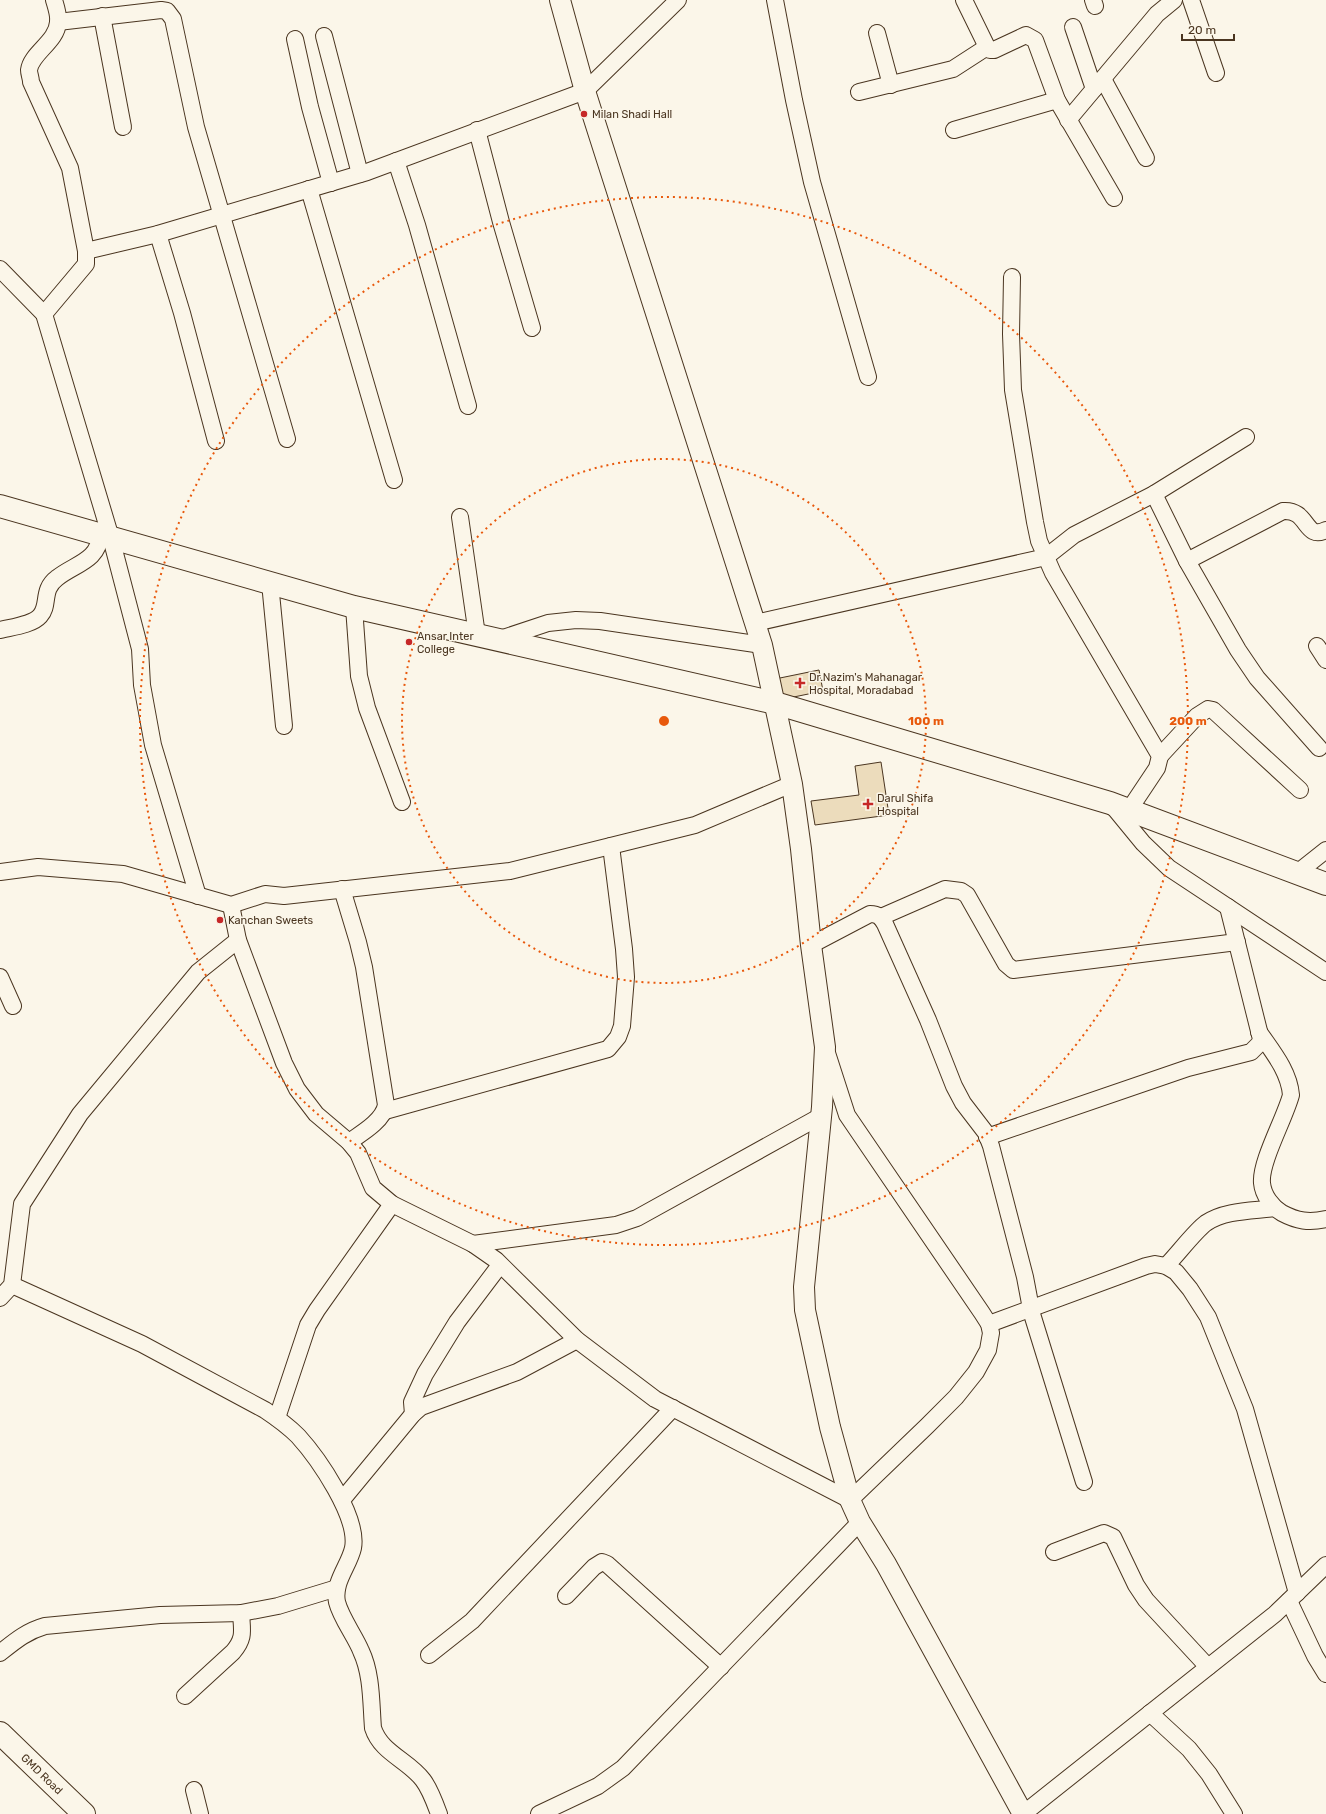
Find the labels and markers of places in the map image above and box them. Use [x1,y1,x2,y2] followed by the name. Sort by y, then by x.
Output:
[592,108,672,121] place label: Milan Shadi Hall
[579,109,589,119] marker: Milan Shadi Hall
[417,630,474,656] place label: Ansar Inter College
[404,637,414,647] marker: Ansar Inter College
[809,671,923,697] place label: Dr.Nazim's Mahanagar Hospital, Moradabad
[794,677,806,689] marker: Dr.Nazim's Mahanagar Hospital, Moradabad
[657,714,671,728] centre of rings
[877,792,933,818] place label: Darul Shifa Hospital
[862,798,874,810] marker: Darul Shifa Hospital
[228,914,314,927] place label: Kanchan Sweets
[215,915,225,925] marker: Kanchan Sweets

